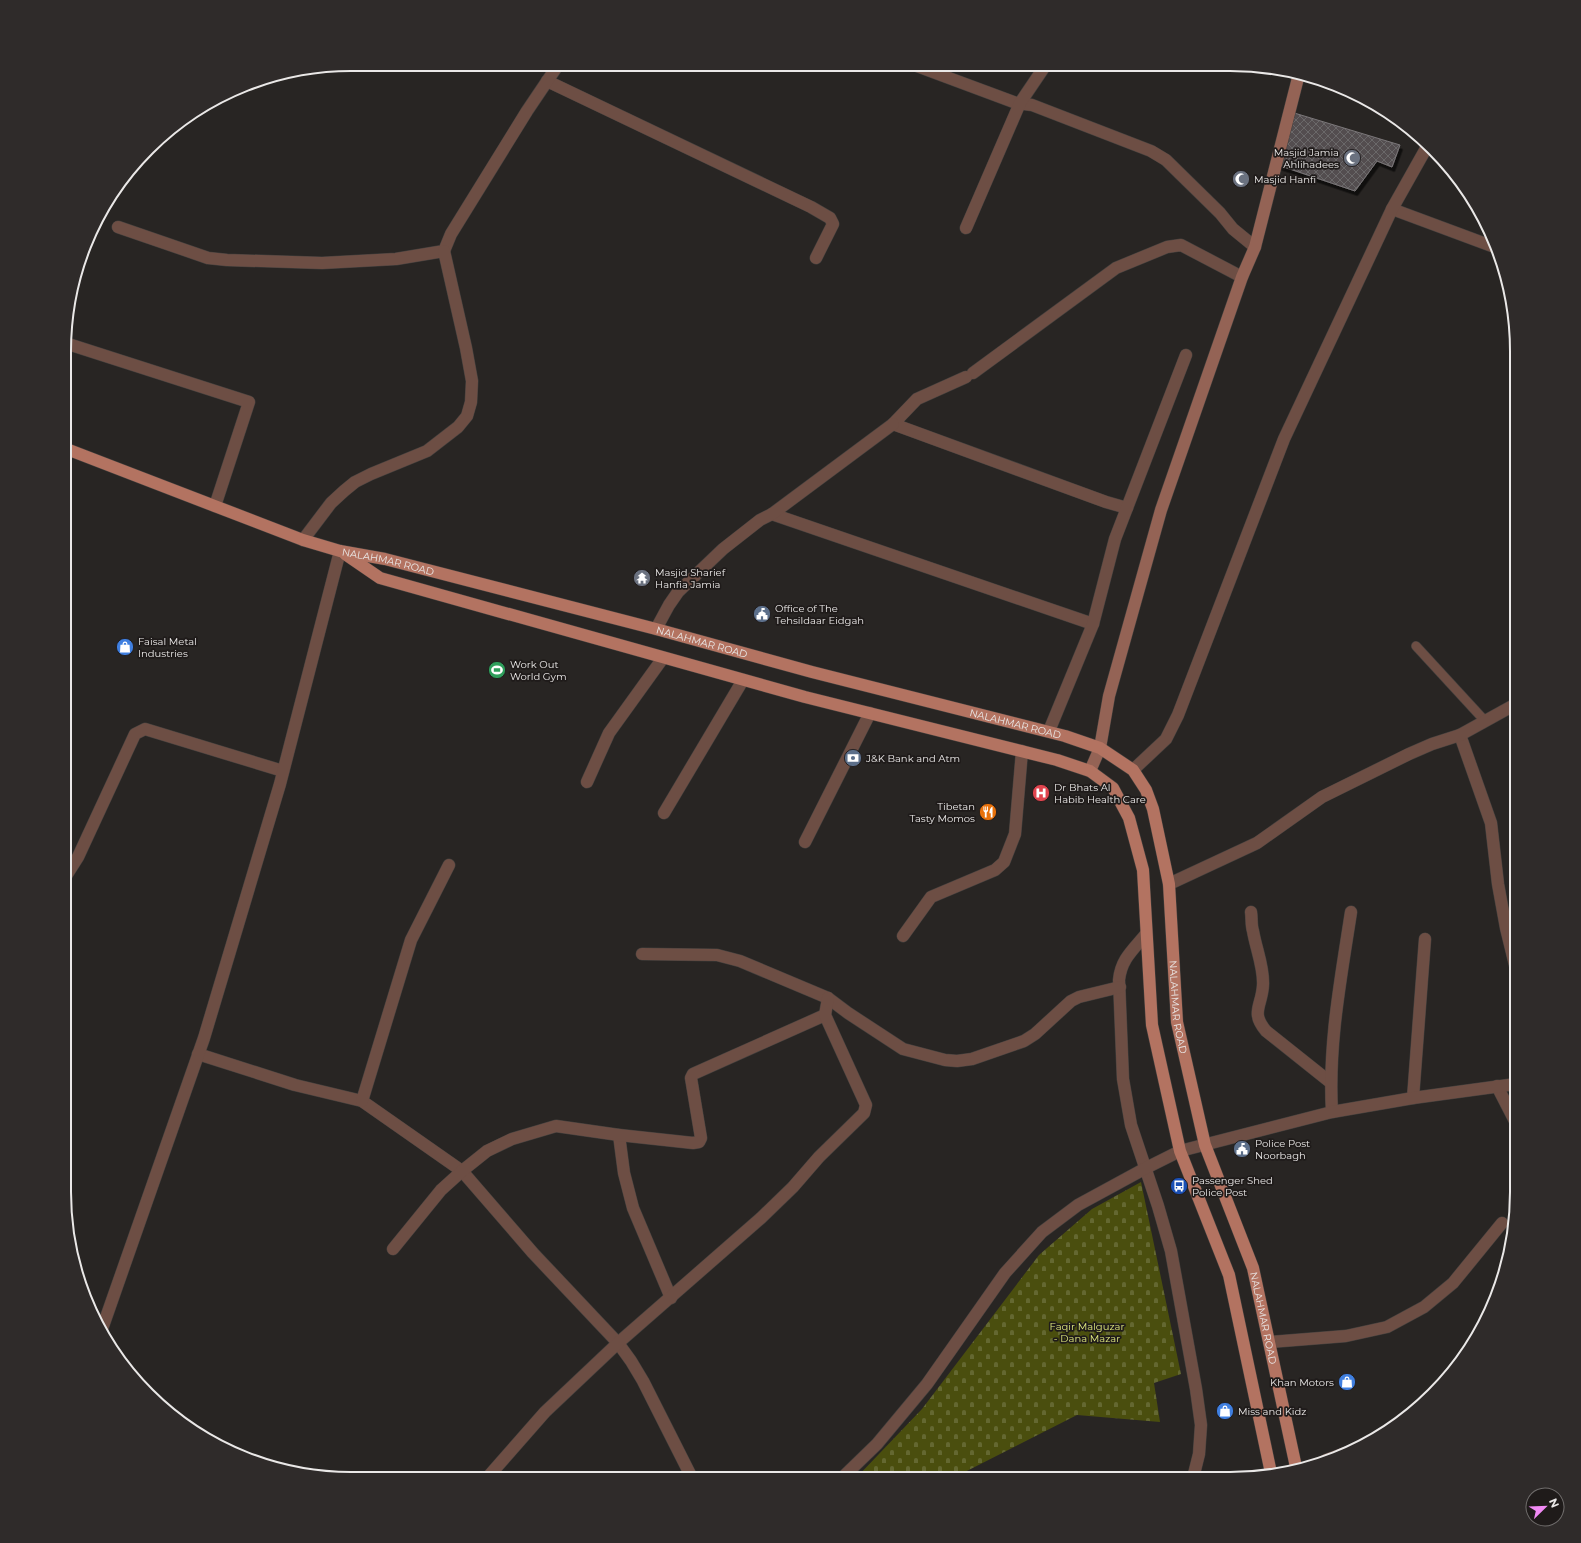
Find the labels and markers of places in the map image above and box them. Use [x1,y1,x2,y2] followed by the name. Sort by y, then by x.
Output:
[1274,146,1339,171] place label: Masjid Jamia Ahlihadees
[1342,148,1362,168] mosque icon: Masjid Jamia Ahlihadees
[1231,169,1251,189] mosque icon: Masjid Hanfi
[1254,173,1316,186] place label: Masjid Hanfi
[655,566,726,591] place label: Masjid Sharief Hanfia Jamia
[632,568,652,588] temple icon: Masjid Sharief Hanfia Jamia
[775,602,864,627] place label: Office of The Tehsildaar Eidgah
[752,604,772,624] public building icon: Office of The Tehsildaar Eidgah
[138,635,197,660] place label: Faisal Metal Industries
[115,637,135,657] shop icon: Faisal Metal Industries
[510,658,567,683] place label: Work Out World Gym
[487,660,507,680] sports icon: Work Out World Gym
[843,748,863,768] bank icon: J&K Bank and Atm
[865,752,960,765] place label: J&K Bank and Atm
[1054,781,1146,806] place label: Dr Bhats Al Habib Health Care
[1031,783,1051,803] hospital icon: Dr Bhats Al Habib Health Care
[909,800,975,825] place label: Tibetan Tasty Momos
[978,802,998,822] restaurant icon: Tibetan Tasty Momos
[1255,1137,1310,1162] place label: Police Post Noorbagh
[1232,1139,1252,1159] public building icon: Police Post Noorbagh
[1192,1174,1273,1199] place label: Passenger Shed Police Post
[1169,1176,1189,1196] bus stop icon: Passenger Shed Police Post
[1337,1372,1357,1392] shop icon: Khan Motors
[1270,1376,1334,1389] place label: Khan Motors
[1215,1401,1235,1421] shop icon: Miss and Kidz
[1238,1405,1306,1418] place label: Miss and Kidz

